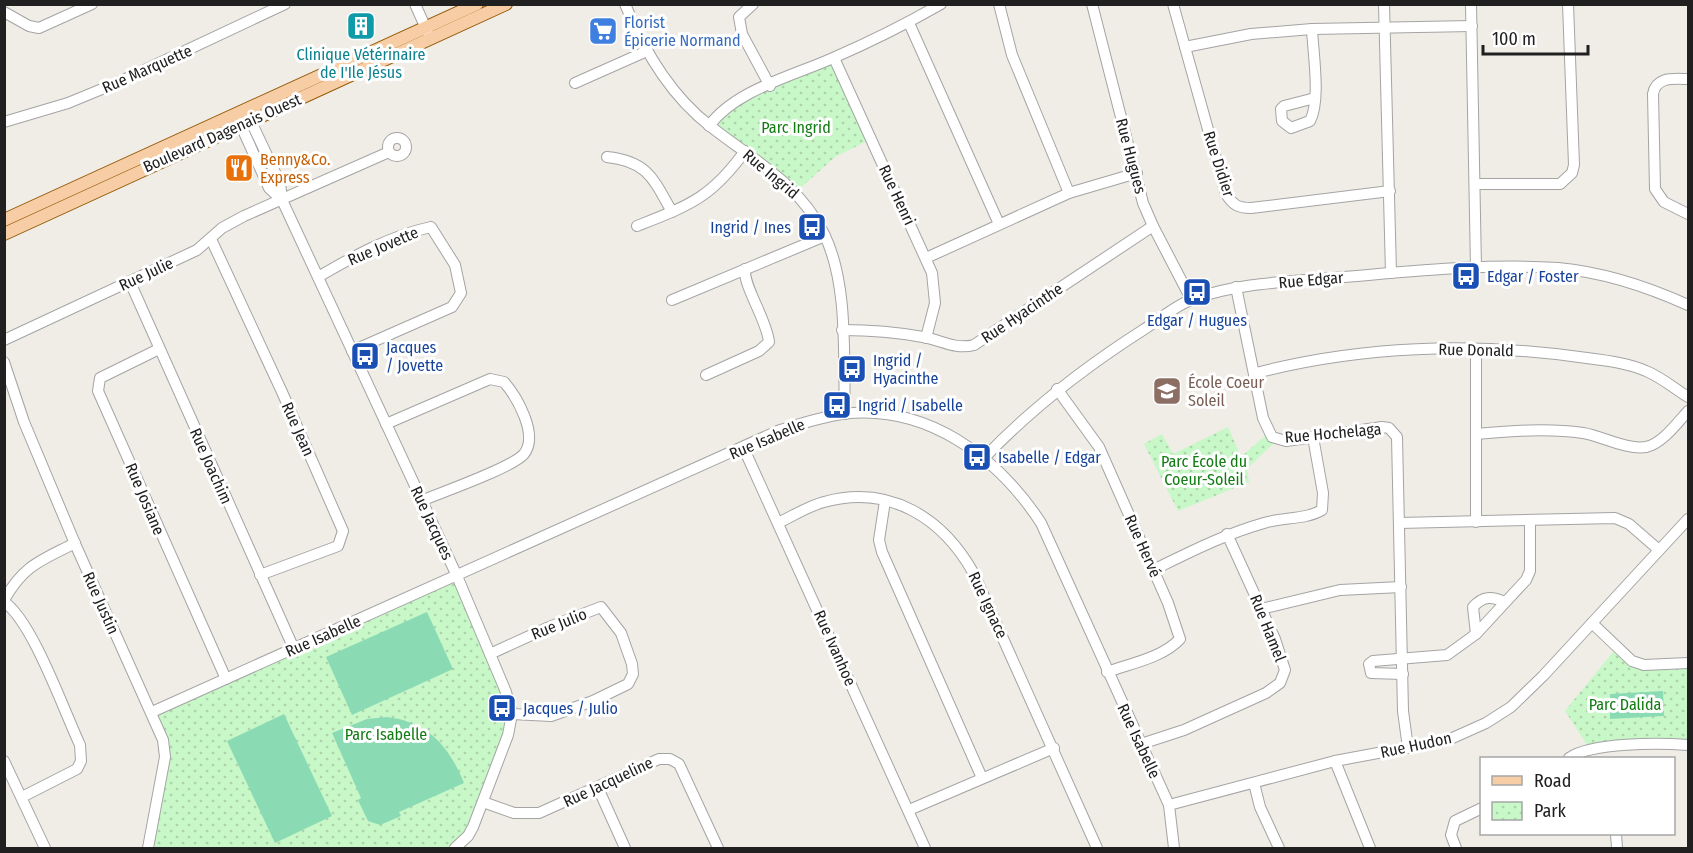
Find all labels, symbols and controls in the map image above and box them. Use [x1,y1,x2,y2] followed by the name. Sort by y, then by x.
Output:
[345,10,377,42] building icon: Clinique Vétérinaire de I'Ile Jésus
[624,13,740,50] place label: Florist Épicerie Normand
[587,15,619,47] supermarket icon: Florist Épicerie Normand
[1483,18,1588,56] scale bar
[1492,28,1536,50] text: 100 m
[99,41,195,97] street label: Rue Marquette
[297,45,425,82] place label: Clinique Vétérinaire de I'Ile Jésus
[140,89,305,176] street label: Boulevard Dagenais Ouest
[1112,116,1150,196] street label: Rue Hugues
[761,118,831,137] park label: Parc Ingrid
[1199,129,1239,200] street label: Rue Didier
[739,145,803,203] street label: Rue Ingrid
[260,150,330,187] place label: Benny&Co. Express
[223,152,255,184] restaurant icon: Benny&Co. Express
[875,162,919,228] street label: Rue Henri
[796,211,828,243] bus stop icon: Ingrid / Ines
[710,218,791,237] place label: Ingrid / Ines
[345,223,421,269] street label: Rue Jovette
[116,253,176,295] street label: Rue Julie
[1450,260,1482,292] bus stop icon: Edgar / Foster
[1487,267,1579,286] place label: Edgar / Foster
[1278,268,1345,292] street label: Rue Edgar
[1181,276,1213,308] bus stop icon: Edgar / Hugues
[978,279,1066,347] street label: Rue Hyacinthe
[1147,311,1247,330] place label: Edgar / Hugues
[386,338,443,375] place label: Jacques / Jovette
[349,340,381,372] bus stop icon: Jacques / Jovette
[1438,340,1514,360] street label: Rue Donald
[873,351,938,388] place label: Ingrid / Hyacinthe
[836,353,868,385] bus stop icon: Ingrid / Hyacinthe
[1188,373,1264,410] place label: École Coeur Soleil
[1151,375,1183,407] school or university icon: École Coeur Soleil
[821,389,853,421] bus stop icon: Ingrid / Isabelle
[858,396,963,415] place label: Ingrid / Isabelle
[278,399,318,459] street label: Rue Jean
[726,415,808,463] street label: Rue Isabelle
[1284,419,1382,447] street label: Rue Hochelaga
[186,425,236,507] street label: Rue Joachim
[961,441,993,473] bus stop icon: Isabelle / Edgar
[998,448,1101,467] place label: Isabelle / Edgar
[1161,452,1247,489] park label: Parc École du Coeur-Soleil
[121,460,169,538] street label: Rue Josiane
[407,483,457,563] street label: Rue Jacques
[1121,512,1165,581] street label: Rue Hervé
[79,569,123,637] street label: Rue Justin
[964,569,1012,641] street label: Rue Ignace
[1246,592,1290,664] street label: Rue Hamel
[528,604,590,644] street label: Rue Julio
[810,607,860,689] street label: Rue Ivanhoe
[283,611,364,661] street label: Rue Isabelle
[486,692,518,724] bus stop icon: Jacques / Julio
[1589,695,1661,714] park label: Parc Dalida
[523,699,618,718] place label: Jacques / Julio
[1113,701,1165,781] street label: Rue Isabelle
[345,725,427,744] park label: Parc Isabelle
[1379,728,1453,762] street label: Rue Hudon
[560,753,656,811] street label: Rue Jacqueline
[1480,757,1675,835] legend
[1534,770,1571,792] text: Road
[1534,800,1567,822] text: Park

